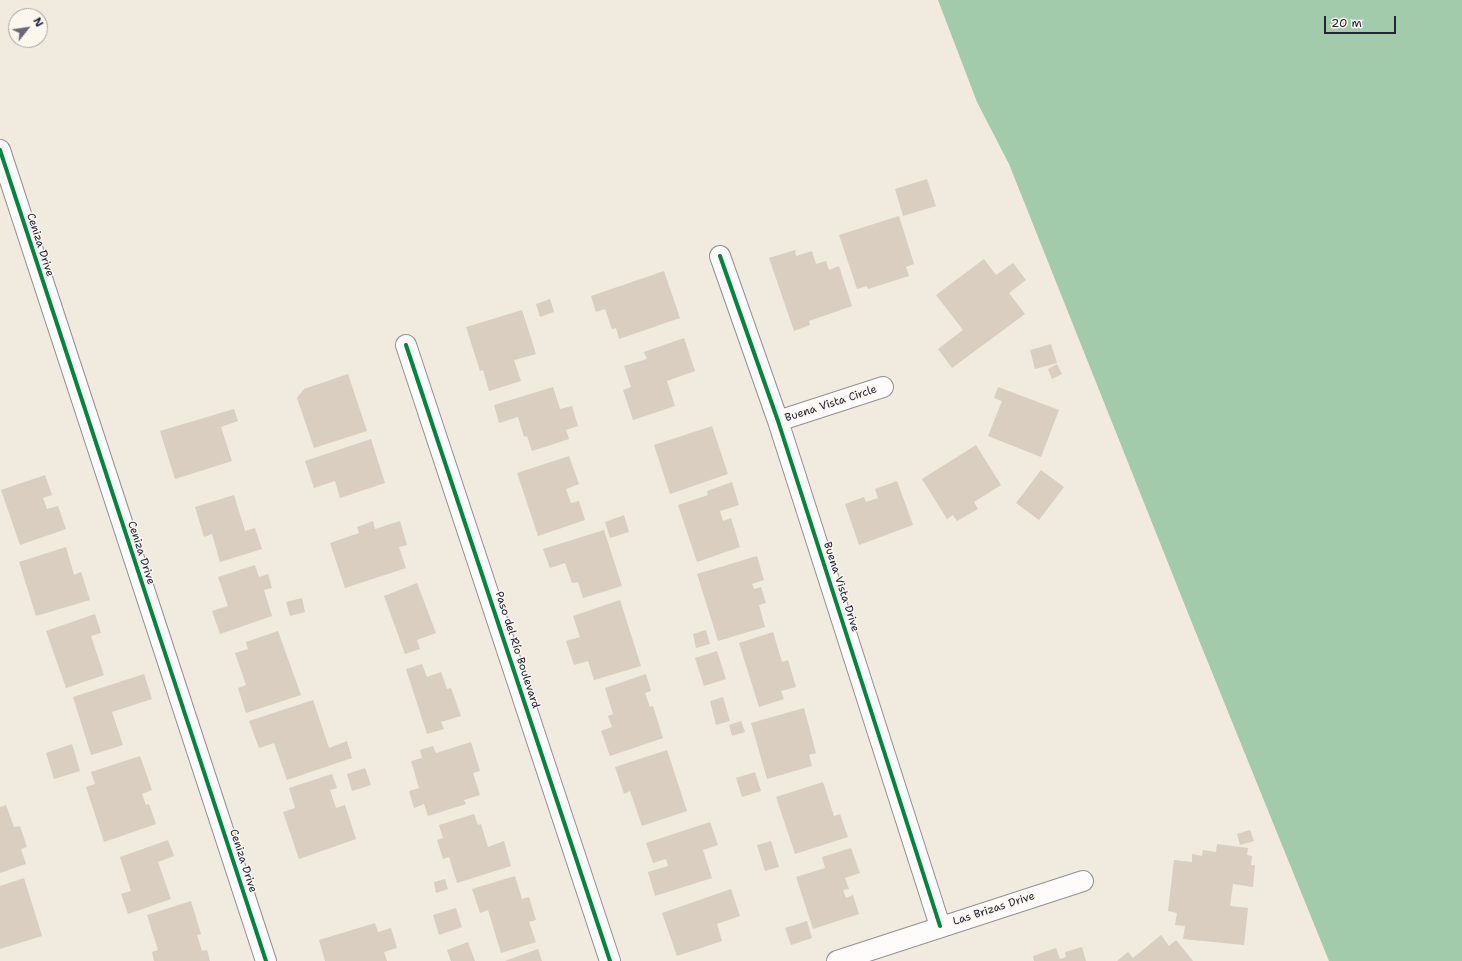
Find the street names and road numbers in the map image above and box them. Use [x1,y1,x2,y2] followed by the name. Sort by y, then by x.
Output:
[24,212,56,278] street label: Ceniza Drive
[783,383,879,425] street label: Buena Vista Circle
[125,520,157,586] street label: Ceniza Drive
[820,540,862,634] street label: Buena Vista Drive
[492,590,542,710] street label: Paso del Río Boulevard
[227,828,259,894] street label: Ceniza Drive
[951,890,1037,928] street label: Las Brizas Drive

